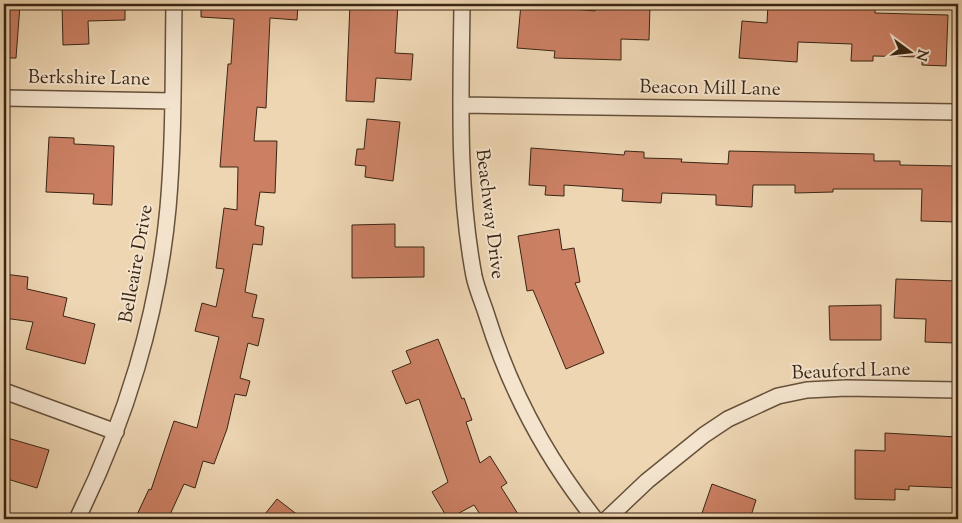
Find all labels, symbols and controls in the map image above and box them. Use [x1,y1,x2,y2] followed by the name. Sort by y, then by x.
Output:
[884,28,934,78] north arrow
[910,47,932,63] text: N
[28,64,151,94] street label: Berkshire Lane
[639,74,781,104] street label: Beacon Mill Lane
[468,147,510,281] street label: Beachway Drive
[113,203,161,325] street label: Belleaire Drive
[791,356,911,388] street label: Beauford Lane

